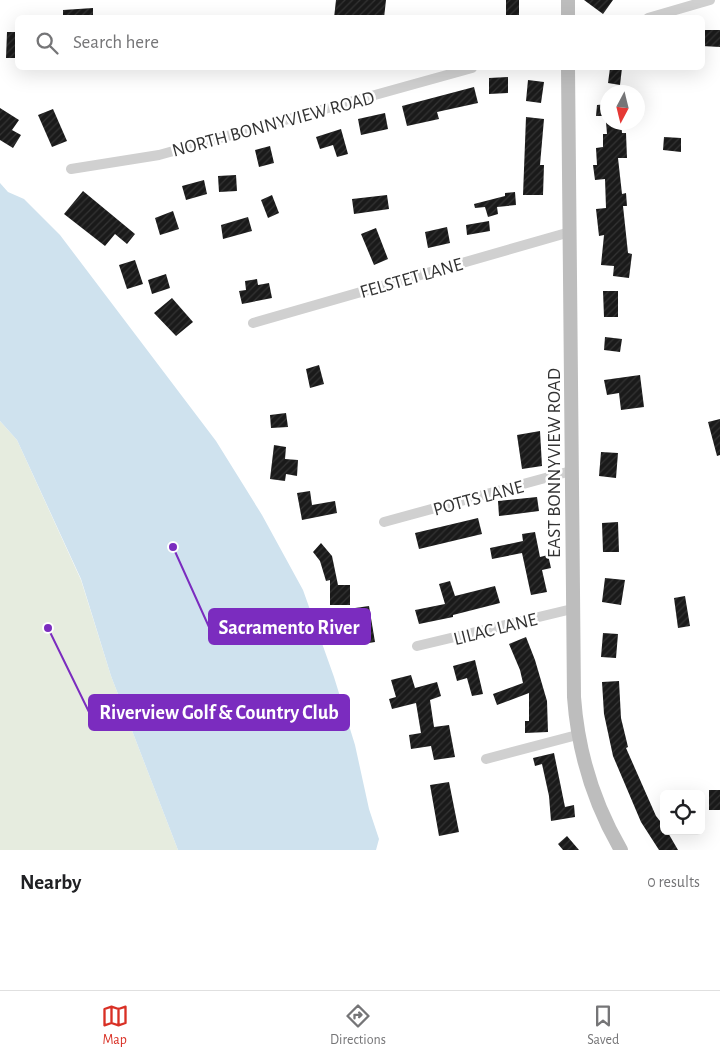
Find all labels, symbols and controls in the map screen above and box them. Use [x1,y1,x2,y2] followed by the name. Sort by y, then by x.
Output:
[15,15,705,70] search box
[33,29,61,57] icon: search
[73,33,159,52] text: Search here
[600,85,645,130] north arrow
[170,88,377,161] street label: NORTH BONNYVIEW ROAD
[358,255,465,302] street label: FELSTET LANE
[545,368,564,558] street label: EAST BONNYVIEW ROAD
[431,477,526,520] street label: POTTS LANE
[209,609,370,644] callout: Sacramento River
[452,610,539,649] street label: LILAC LANE
[219,618,359,638] text: Sacramento River
[89,695,349,730] callout: Riverview Golf & Country Club
[99,703,339,723] text: Riverview Golf & Country Club
[660,790,705,835] map controls
[660,790,705,835] button: locate
[20,872,81,893] text: Nearby
[647,874,700,890] text: 0 results
[101,1002,129,1049] tab: Map
[330,1002,386,1049] tab: Directions
[587,1002,619,1049] tab: Saved

